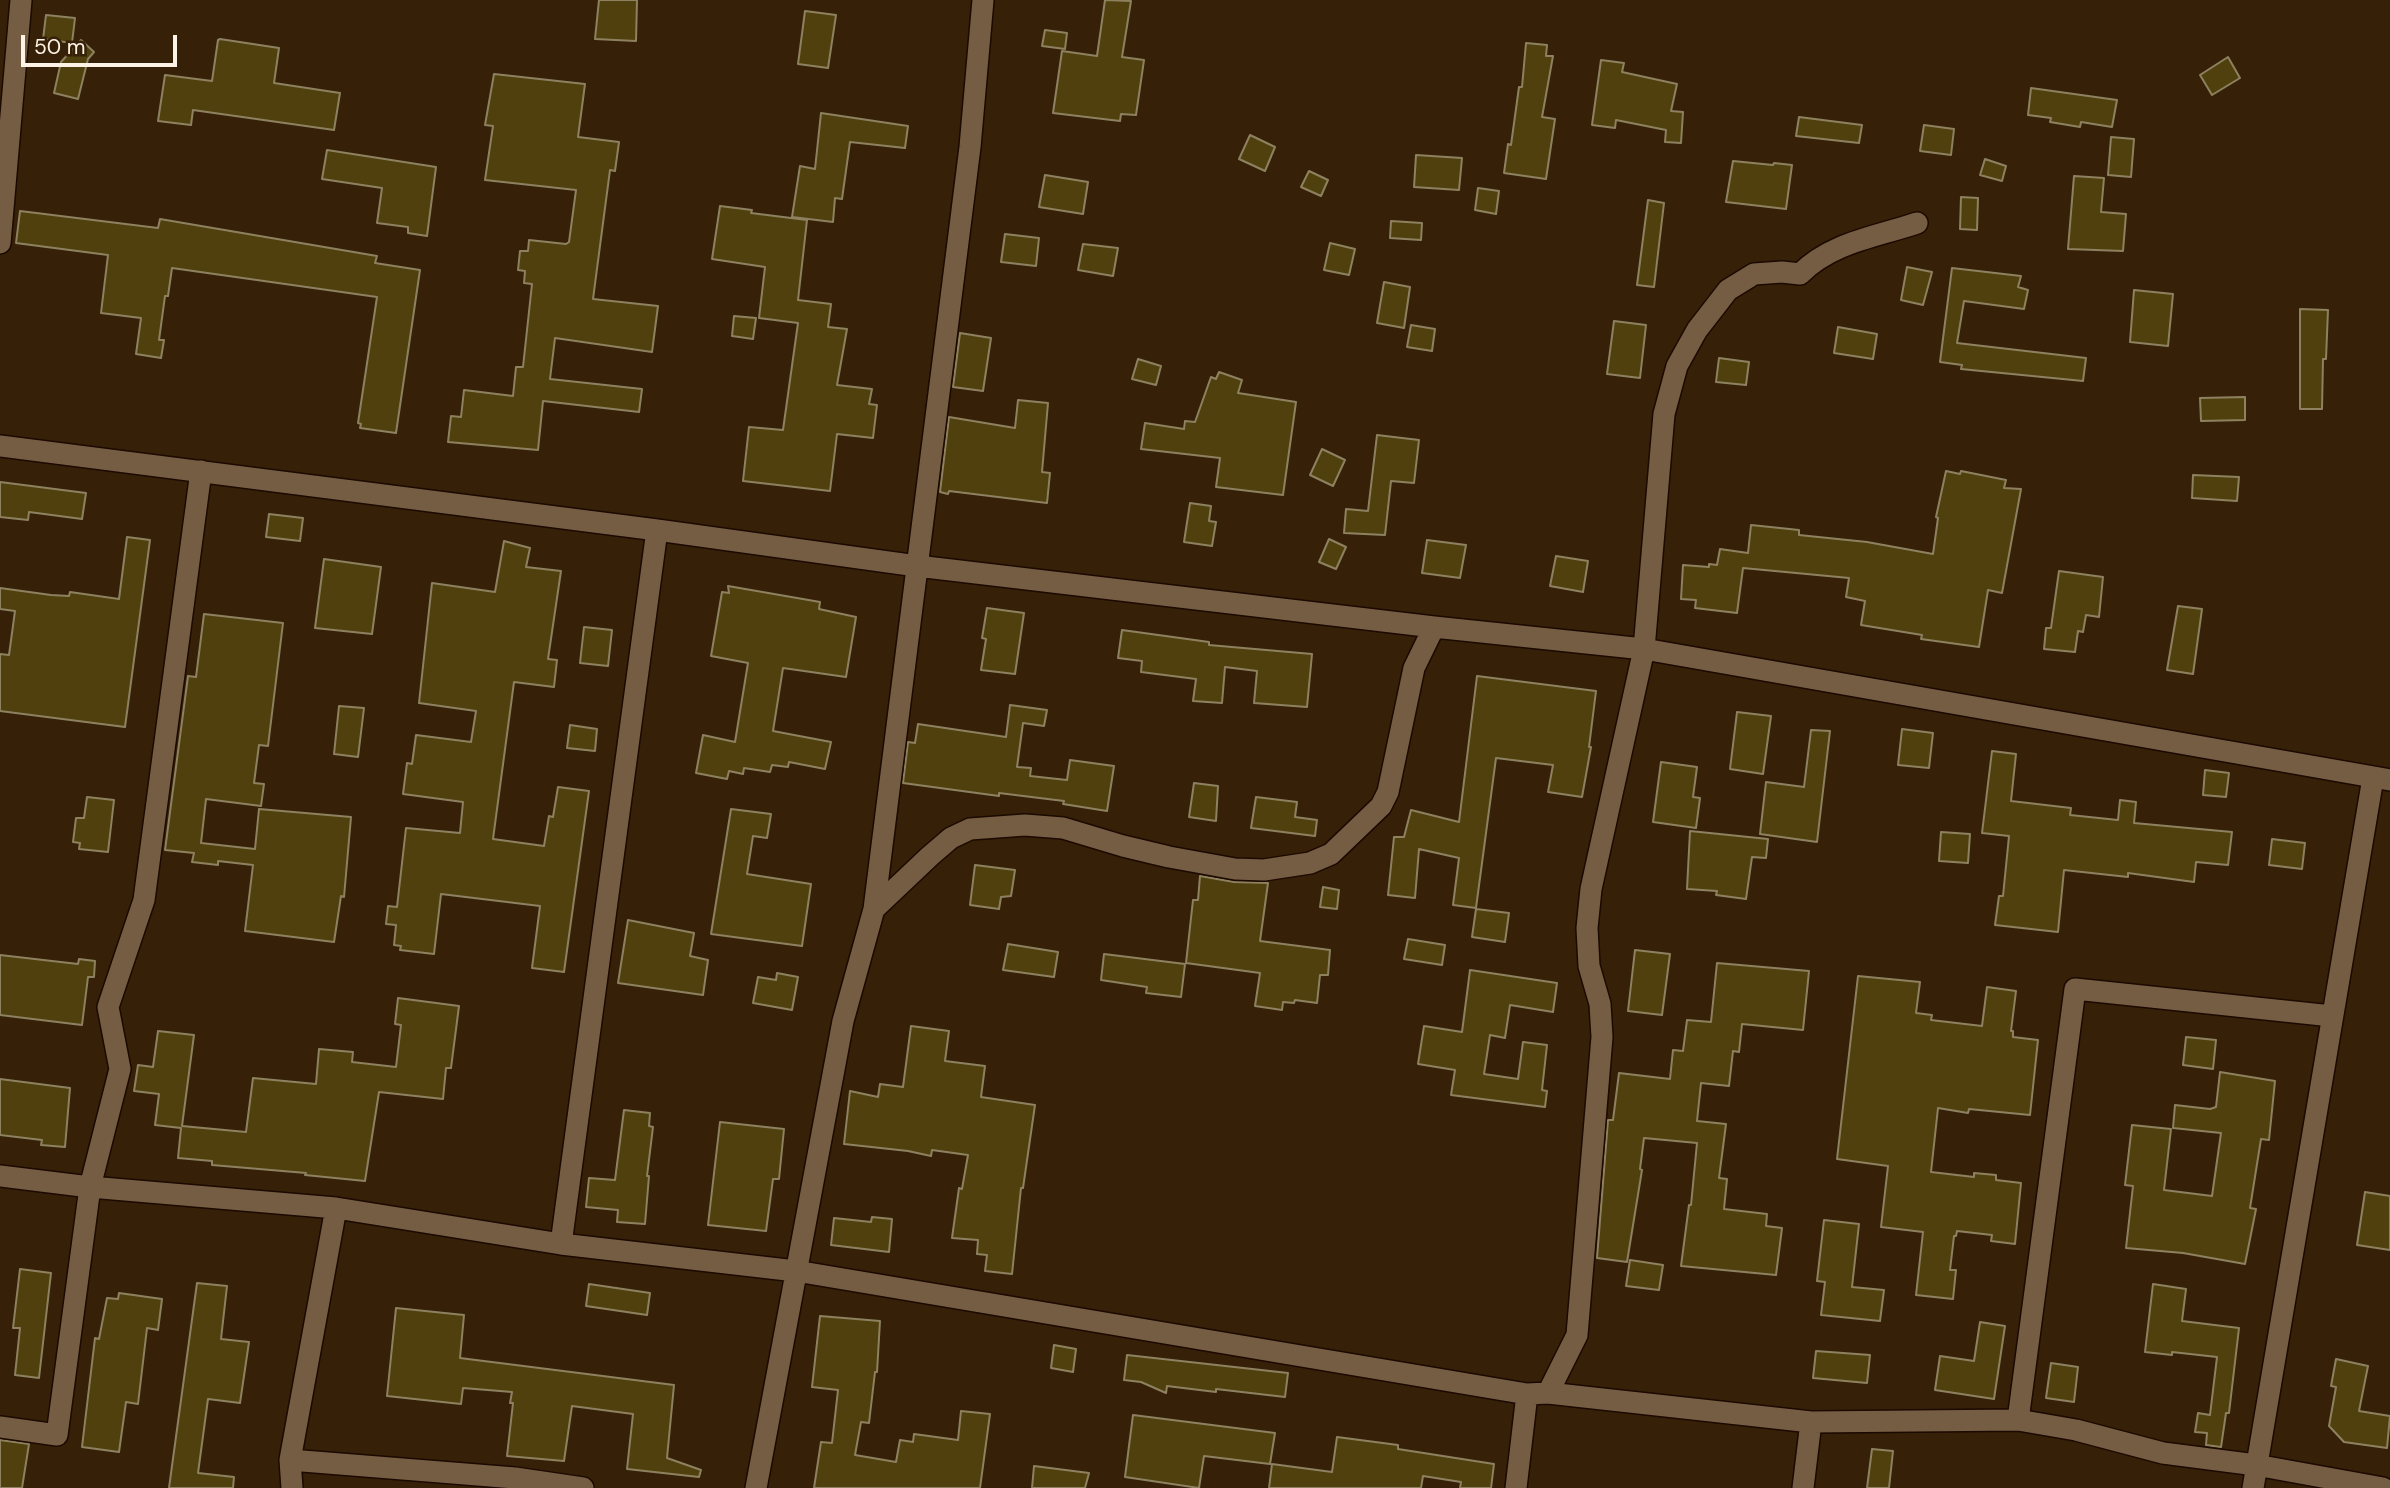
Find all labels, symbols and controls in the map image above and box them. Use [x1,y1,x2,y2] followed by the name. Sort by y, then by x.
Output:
[24,21,180,65] scale bar
[34,33,85,61] text: 50 m

